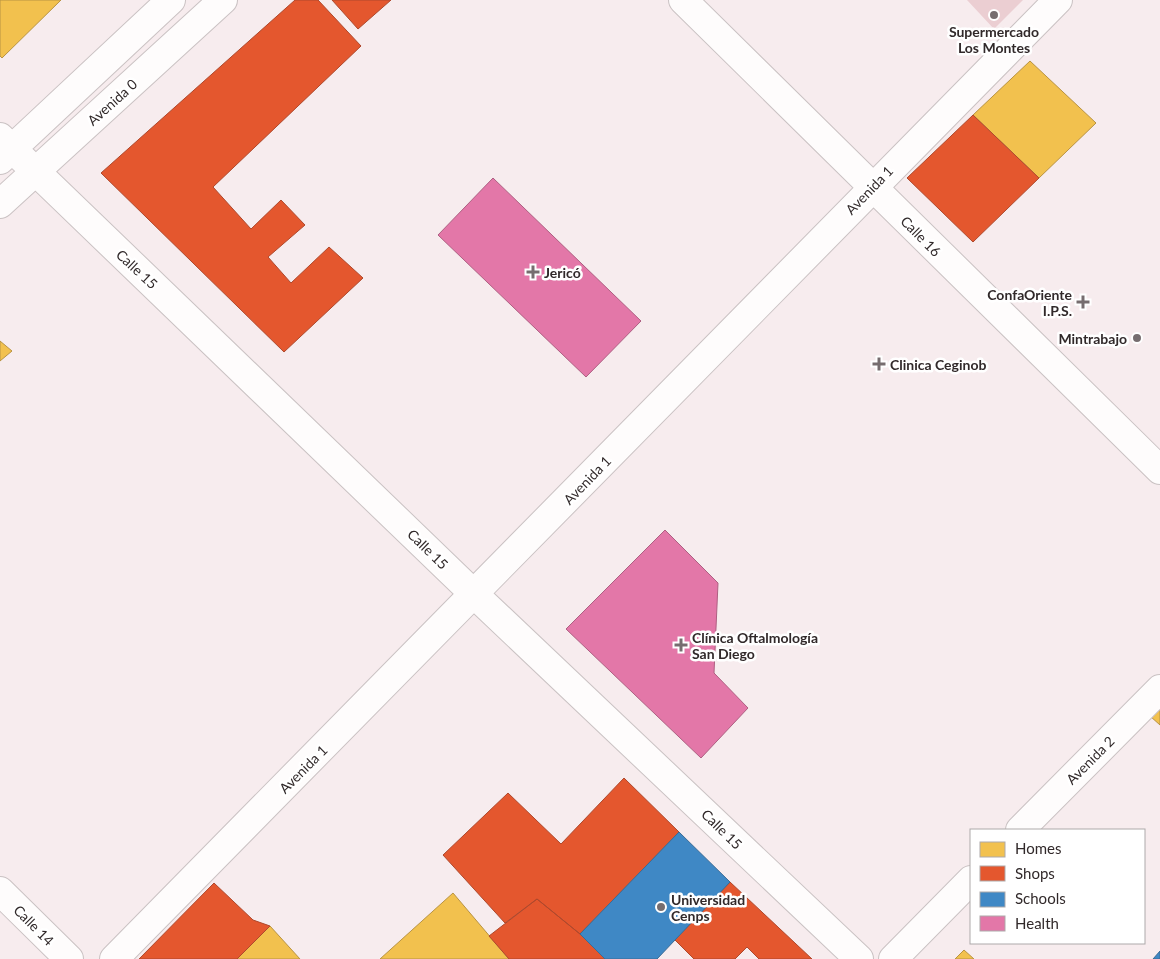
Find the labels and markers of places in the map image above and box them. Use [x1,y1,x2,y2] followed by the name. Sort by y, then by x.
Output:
[988,9,1000,21] marker: Supermercado Los Montes
[949,23,1039,56] place label: Supermercado Los Montes
[544,264,581,281] place label: Jericó
[526,265,540,279] marker: Jericó
[987,286,1073,319] place label: ConfaOriente I.P.S.
[1076,295,1090,309] marker: ConfaOriente I.P.S.
[1058,330,1127,347] place label: Mintrabajo
[1131,332,1143,344] marker: Mintrabajo
[890,356,986,373] place label: Clinica Ceginob
[872,357,886,371] marker: Clinica Ceginob
[692,629,818,662] place label: Clínica Oftalmología San Diego
[674,638,688,652] marker: Clínica Oftalmología San Diego
[671,891,745,924] place label: Universidad Cenps
[655,901,667,913] marker: Universidad Cenps

